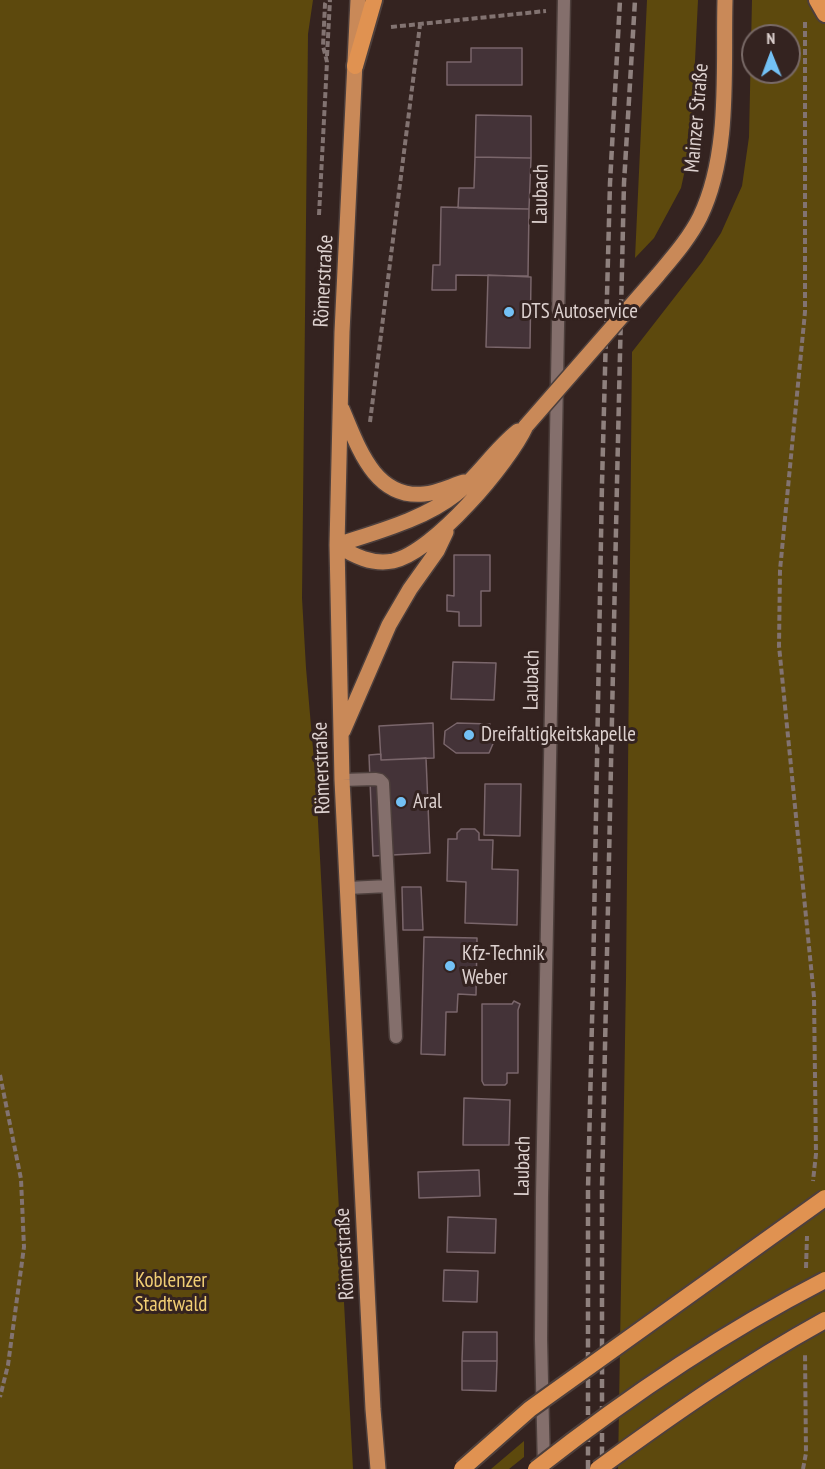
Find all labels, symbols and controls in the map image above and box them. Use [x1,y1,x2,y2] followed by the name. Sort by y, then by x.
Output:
[741,24,801,84] north arrow
[766,28,775,48] text: N
[680,62,714,174] street label: Mainzer Straße
[528,164,554,224] street label: Laubach
[309,234,339,328] street label: Römerstraße
[521,299,638,325] place label: DTS Autoservice
[502,305,516,319] marker: DTS Autoservice
[519,650,545,710] street label: Laubach
[308,721,336,815] street label: Römerstraße
[481,722,636,748] place label: Dreifaltigkeitskapelle
[462,728,476,742] marker: Dreifaltigkeitskapelle
[413,789,442,815] place label: Aral
[394,795,408,809] marker: Aral
[462,941,545,991] place label: Kfz-Technik Weber
[443,959,457,973] marker: Kfz-Technik Weber
[510,1136,536,1196] street label: Laubach
[330,1207,360,1301] street label: Römerstraße
[135,1268,207,1318] park label: Koblenzer Stadtwald

